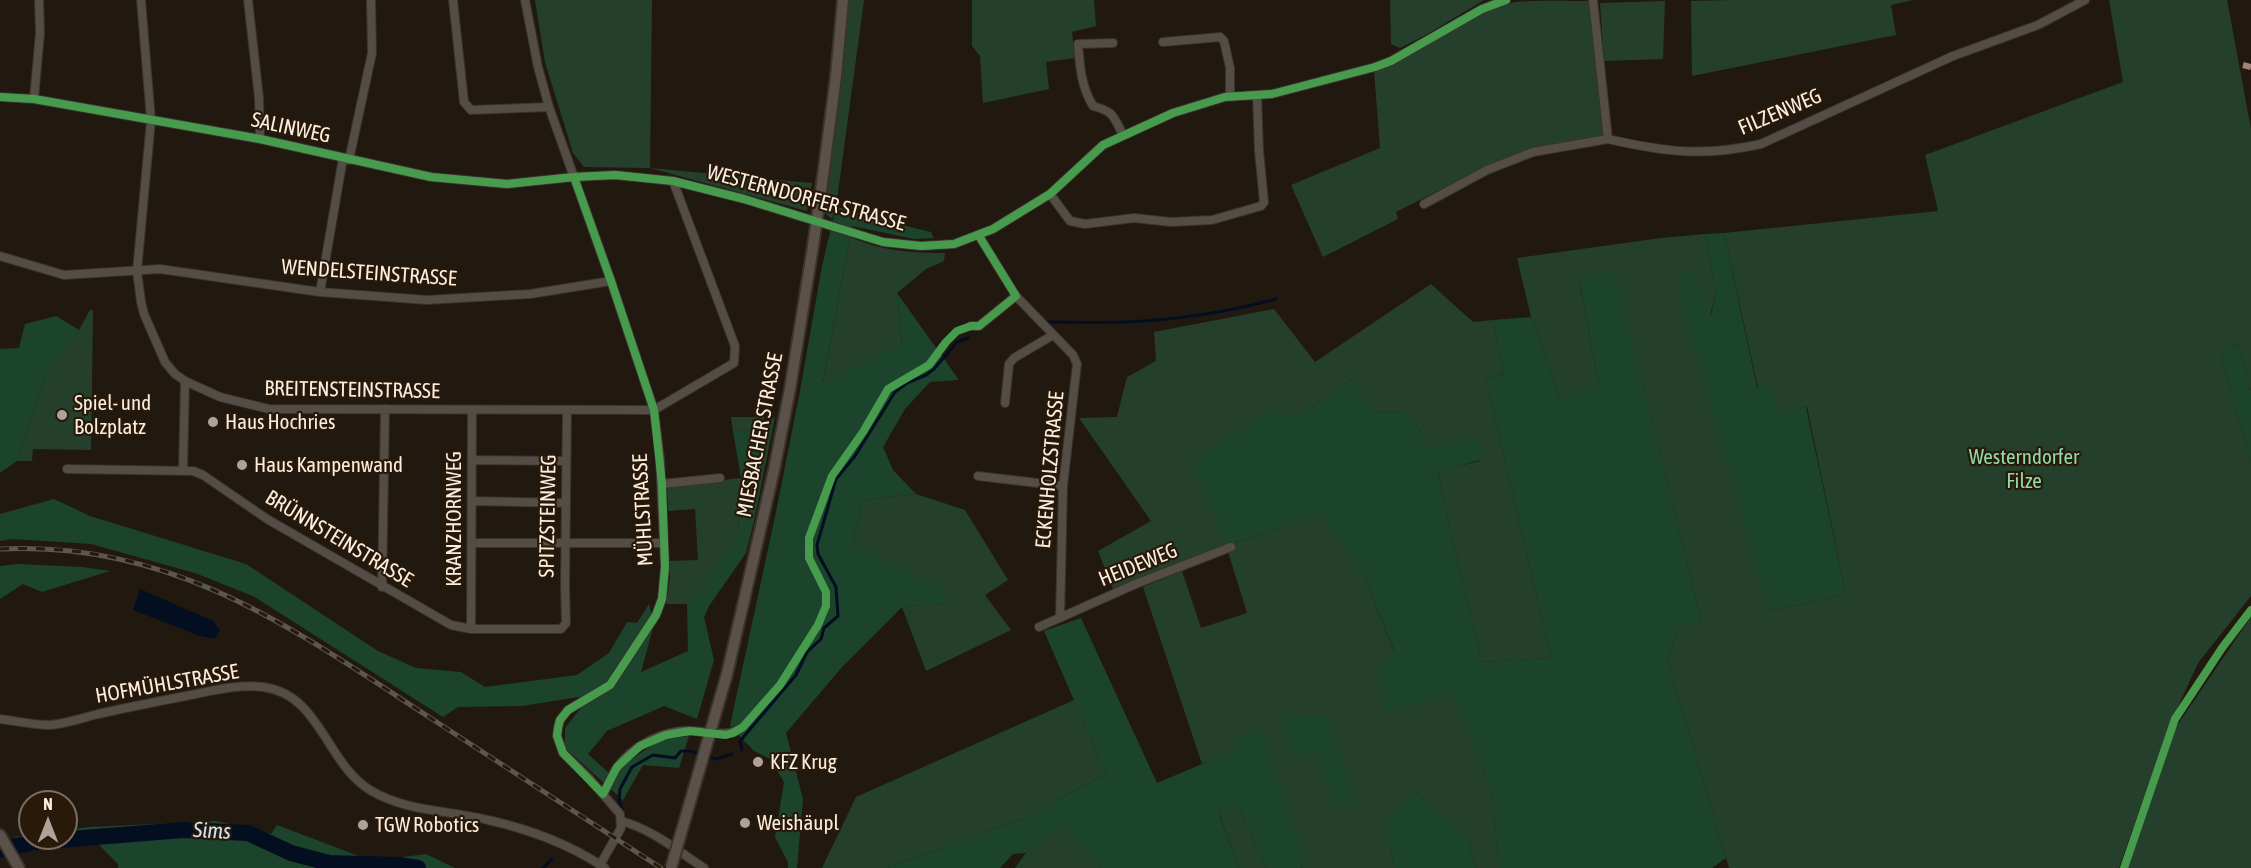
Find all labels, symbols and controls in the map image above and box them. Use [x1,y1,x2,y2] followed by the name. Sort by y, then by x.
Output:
[1735,83,1825,141] street label: FILZENWEG
[249,107,333,149] street label: SALINWEG
[704,159,908,237] street label: WESTERNDORFER STRASSE
[281,254,457,292] street label: WENDELSTEINSTRASSE
[732,351,788,519] street label: MIESBACHER STRASSE
[264,376,440,404] street label: BREITENSTEINSTRASSE
[74,390,151,440] place label: Spiel- und Bolzplatz
[1031,390,1069,550] street label: ECKENHOLZSTRASSE
[55,408,69,422] marker: Spiel- und Bolzplatz
[225,409,335,435] place label: Haus Hochries
[206,415,220,429] marker: Haus Hochries
[1969,444,2079,494] park label: Westerndorfer Filze
[441,451,467,587] street label: KRANZHORNWEG
[254,452,403,478] place label: Haus Kampenwand
[627,453,659,567] street label: MÜHLSTRASSE
[534,454,562,578] street label: SPITZSTEINWEG
[235,458,249,472] marker: Haus Kampenwand
[261,485,417,593] street label: BRÜNNSTEINSTRASSE
[1095,538,1181,592] street label: HEIDEWEG
[93,659,241,709] street label: HOFMÜHLSTRASSE
[770,749,837,775] place label: KFZ Krug
[751,755,765,769] marker: KFZ Krug
[18,790,78,850] north arrow
[43,795,53,813] text: N
[757,810,839,836] place label: Weishäupl
[375,812,479,838] place label: TGW Robotics
[738,816,752,830] marker: Weishäupl
[192,817,232,845] water label: Sims
[356,818,370,832] marker: TGW Robotics

